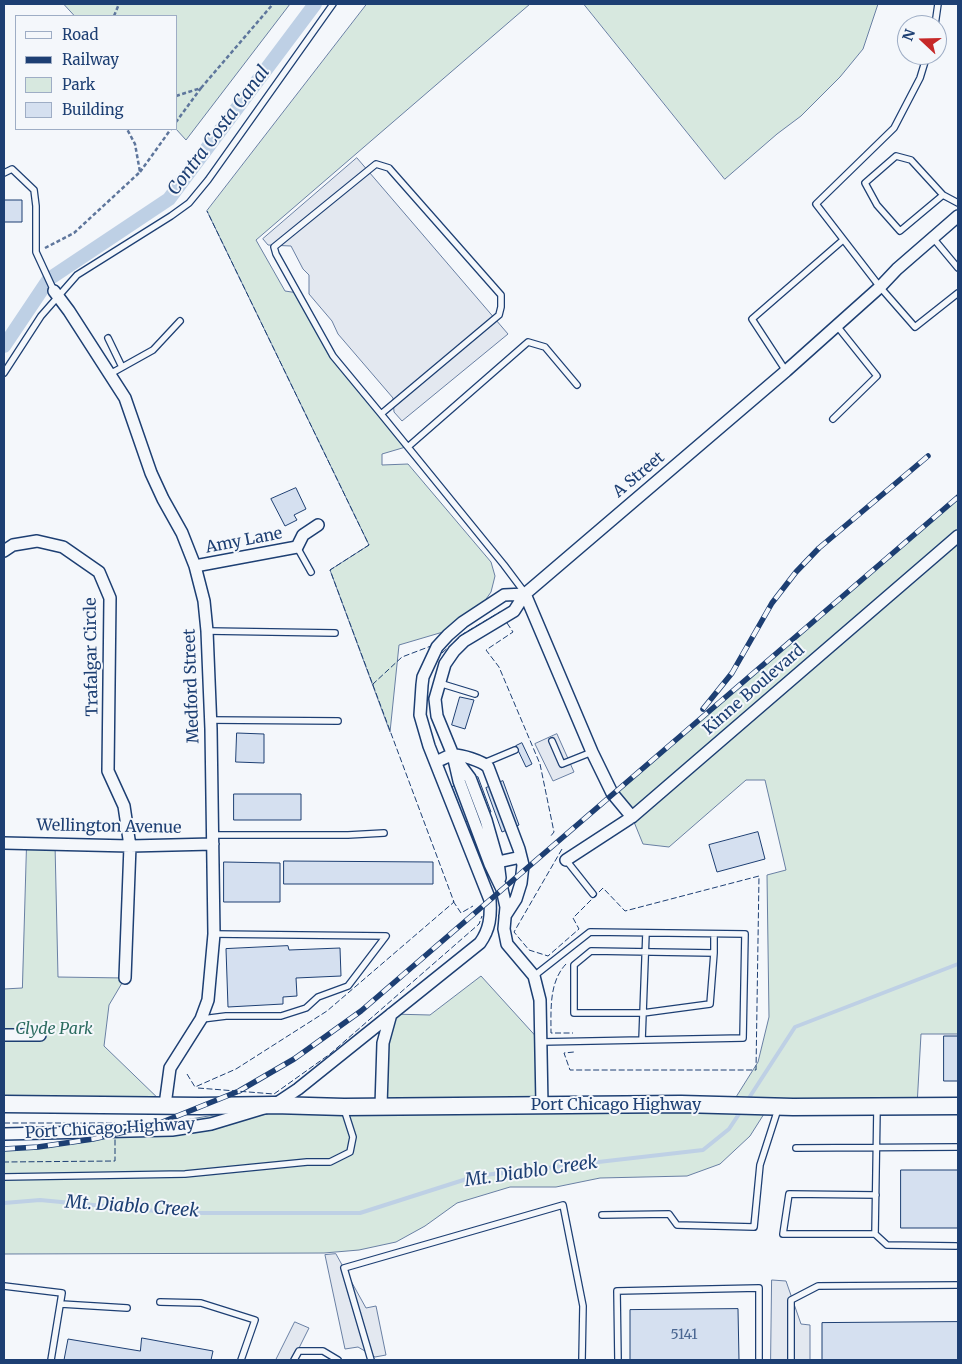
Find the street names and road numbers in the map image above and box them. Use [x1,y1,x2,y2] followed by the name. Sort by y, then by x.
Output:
[610,448,668,502] street label: A Street
[204,524,284,558] street label: Amy Lane
[81,597,103,717] street label: Trafalgar Circle
[180,628,204,744] street label: Medford Street
[699,641,809,739] street label: Kinne Boulevard
[37,816,181,838] street label: Wellington Avenue
[531,1095,701,1115] street label: Port Chicago Highway
[24,1115,196,1143] street label: Port Chicago Highway

